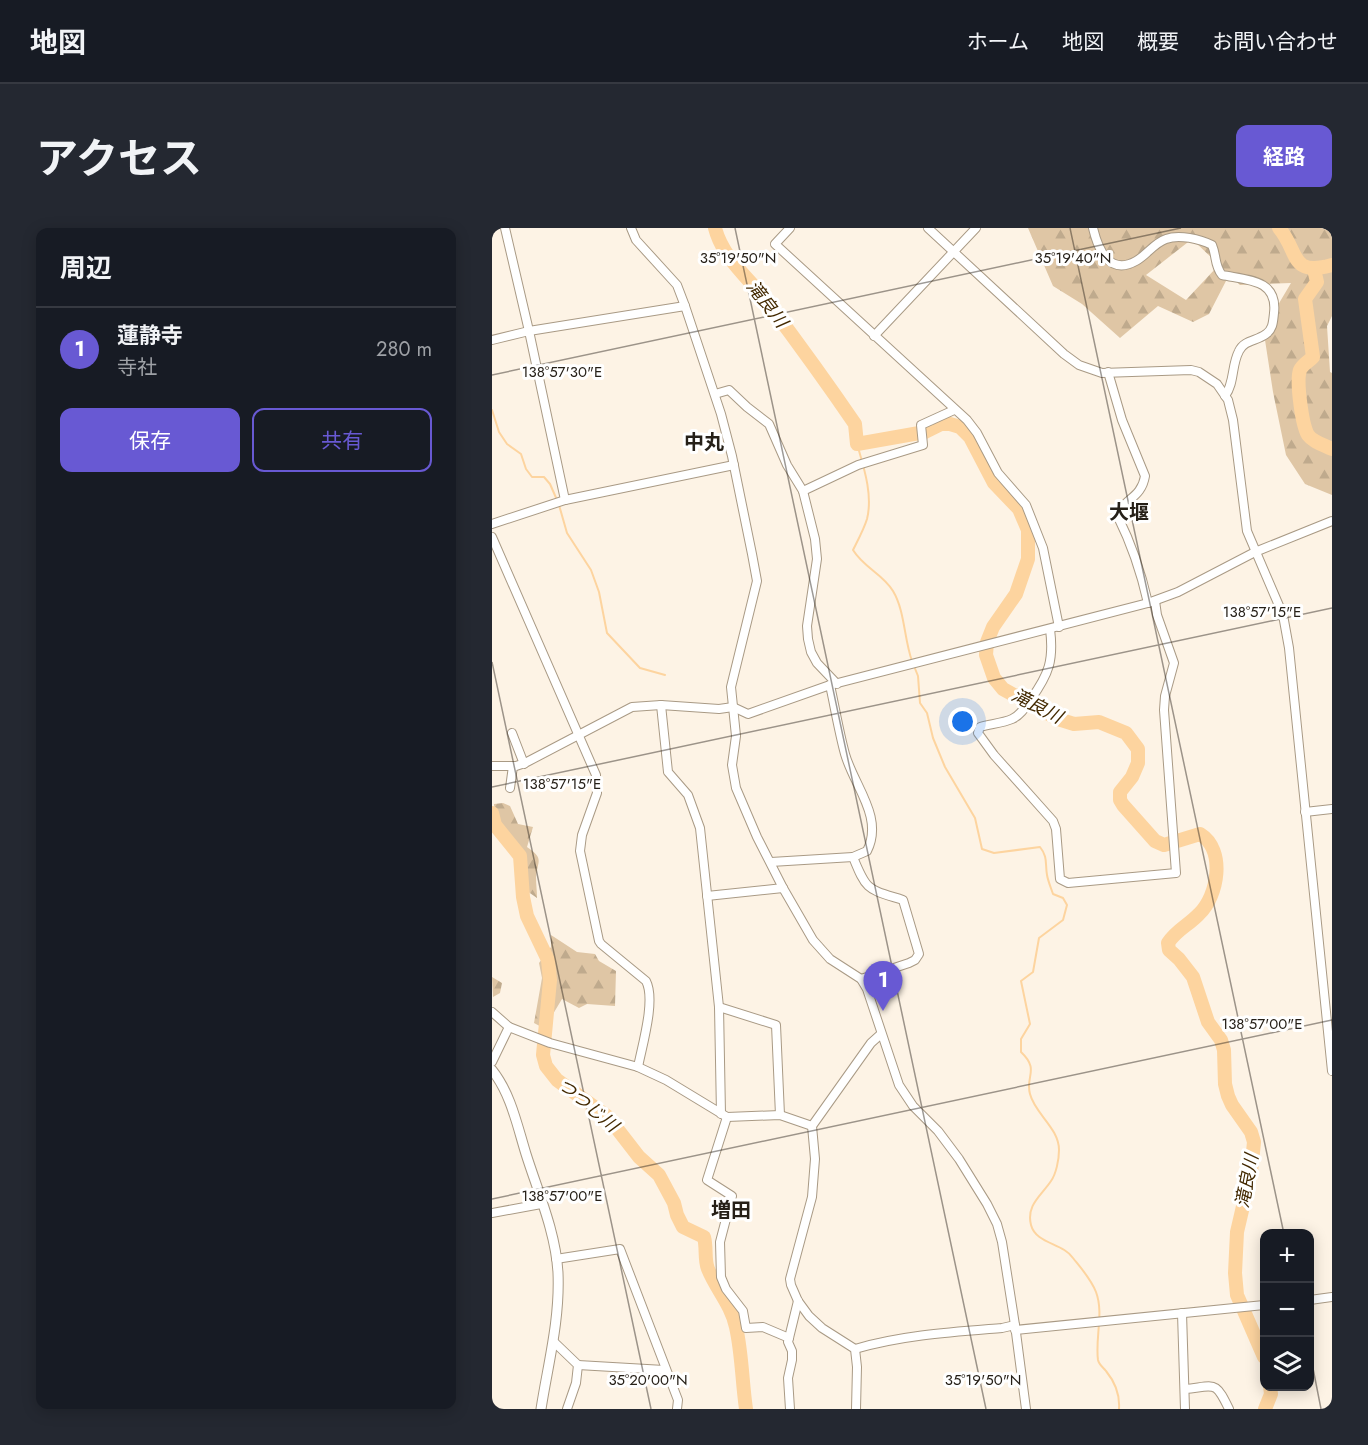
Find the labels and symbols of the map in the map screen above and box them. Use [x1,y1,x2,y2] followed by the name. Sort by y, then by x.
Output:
[700,247,776,269] text: 35°19'50"N
[1035,247,1111,269] text: 35°19'40"N
[740,275,795,335] water label: 滝良川
[522,361,602,383] text: 138°57'30"E
[684,428,724,457] district label: 中丸
[1109,498,1149,527] district label: 大堰
[1223,601,1301,623] text: 138°57'15"E
[1007,682,1069,731] water label: 滝良川
[948,707,977,736] your location
[523,773,601,795] text: 138°57'15"E
[864,962,902,1011] pin: 1
[1221,1013,1303,1035] text: 138°57'00"E
[552,1072,625,1139] water label: つつじ川
[1229,1150,1265,1210] water label: 滝良川
[521,1185,603,1207] text: 138°57'00"E
[711,1196,751,1225] district label: 増田
[608,1369,688,1391] text: 35°20'00"N
[945,1369,1021,1391] text: 35°19'50"N

